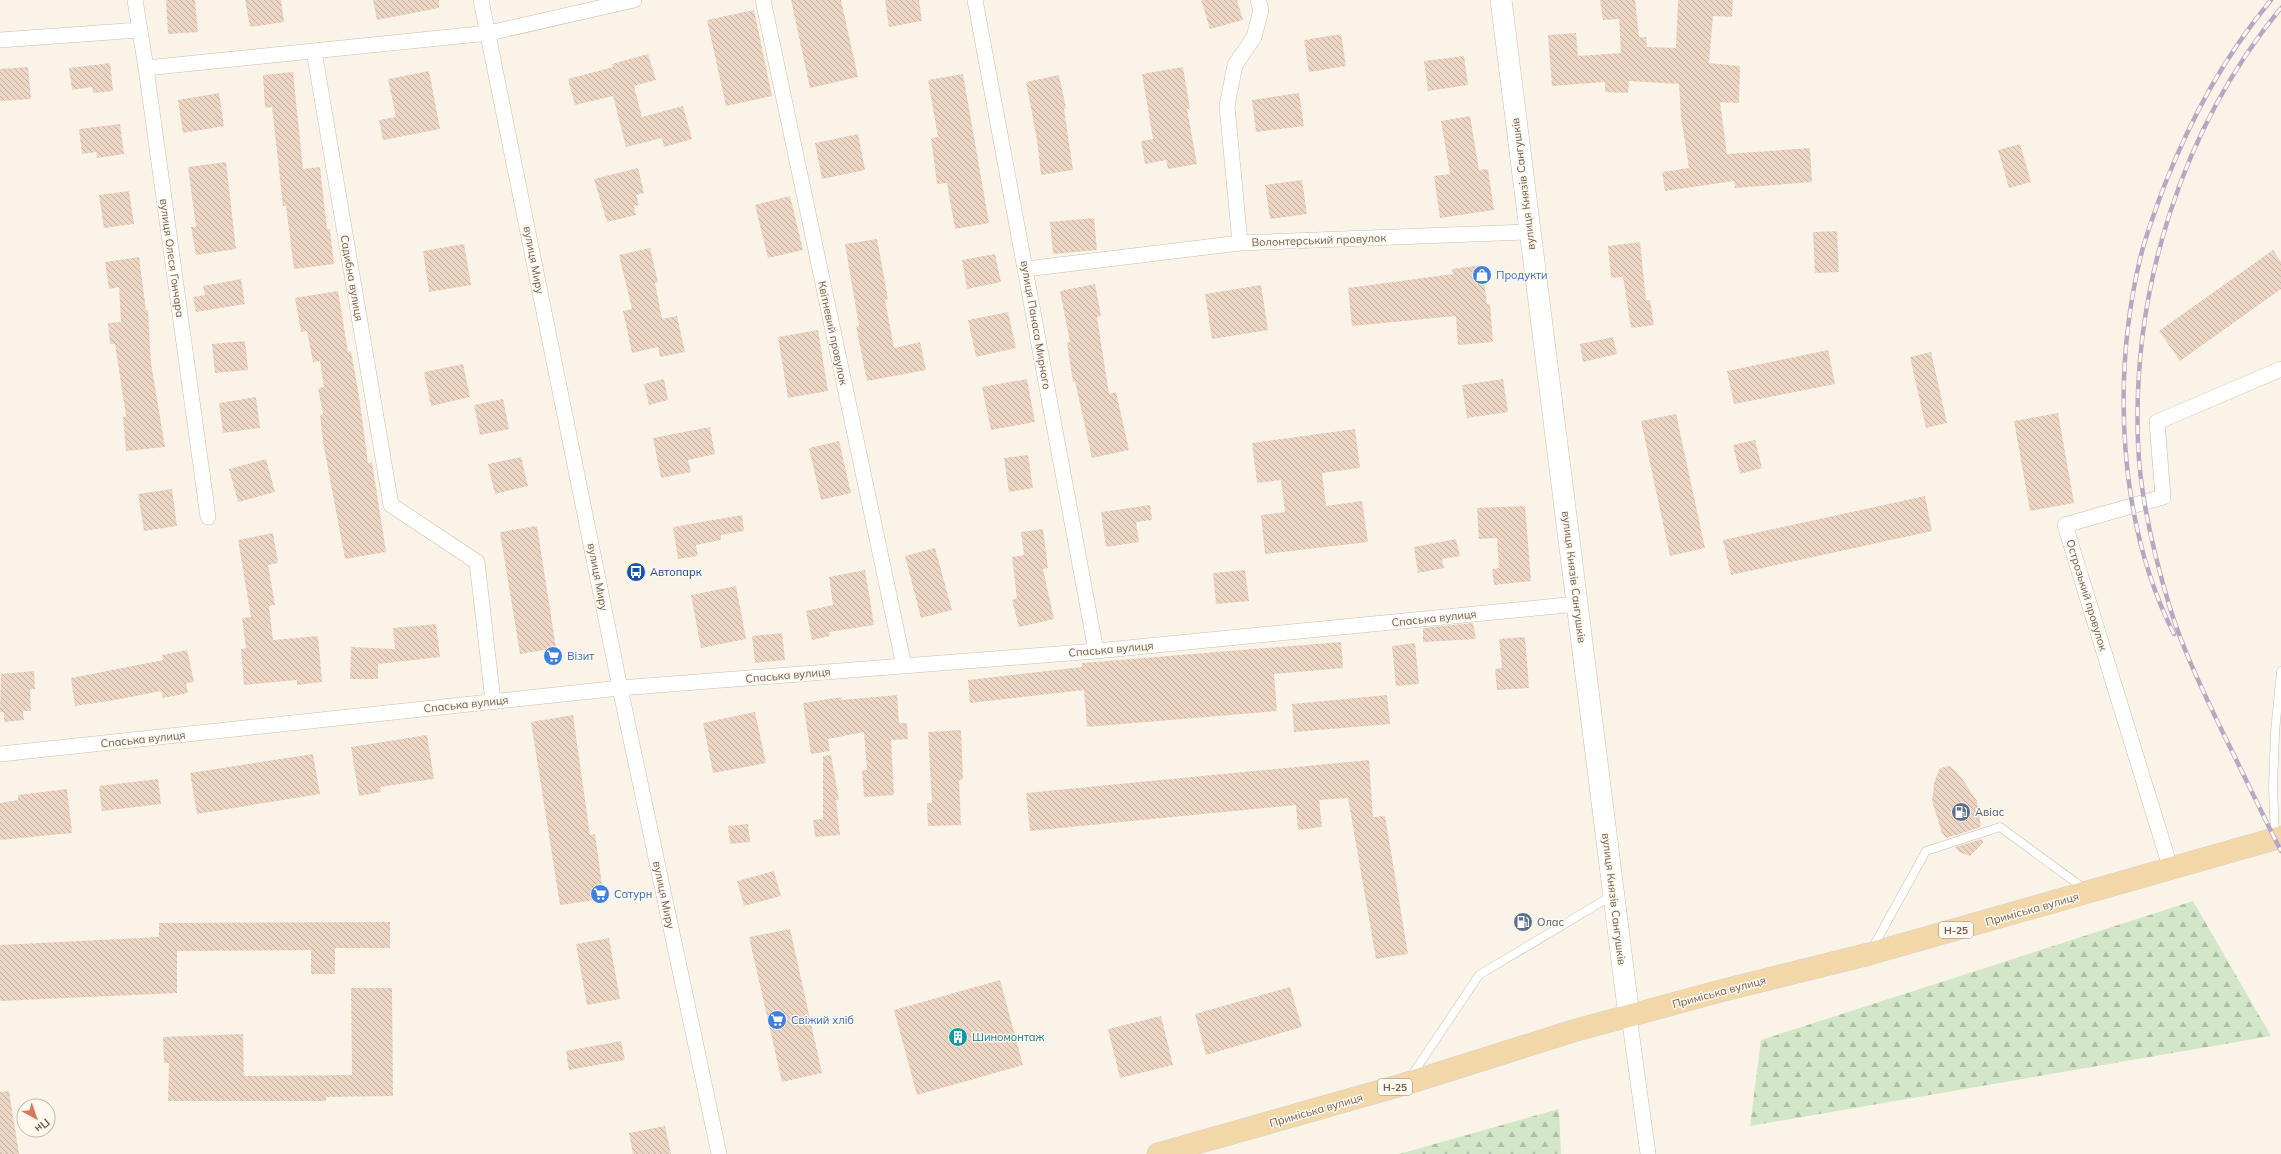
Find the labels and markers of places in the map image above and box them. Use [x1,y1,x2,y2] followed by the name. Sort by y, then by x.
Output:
[1471,264,1493,286] shop icon: Продукти
[1496,268,1548,282] place label: Продукти
[625,561,647,583] bus stop icon: Автопарк
[650,565,702,579] place label: Автопарк
[542,645,564,667] supermarket icon: Візит
[567,649,594,663] place label: Візит
[1950,801,1972,823] fuel station icon: Авіас
[1975,805,2005,819] place label: Авіас
[589,883,611,905] supermarket icon: Сатурн
[614,887,652,901] place label: Сатурн
[1512,911,1534,933] fuel station icon: Олас
[1537,915,1565,929] place label: Олас
[766,1009,788,1031] supermarket icon: Свіжий хліб
[791,1013,854,1027] place label: Свіжий хліб
[947,1026,969,1048] building icon: Шиномонтаж
[972,1030,1045,1044] place label: Шиномонтаж

